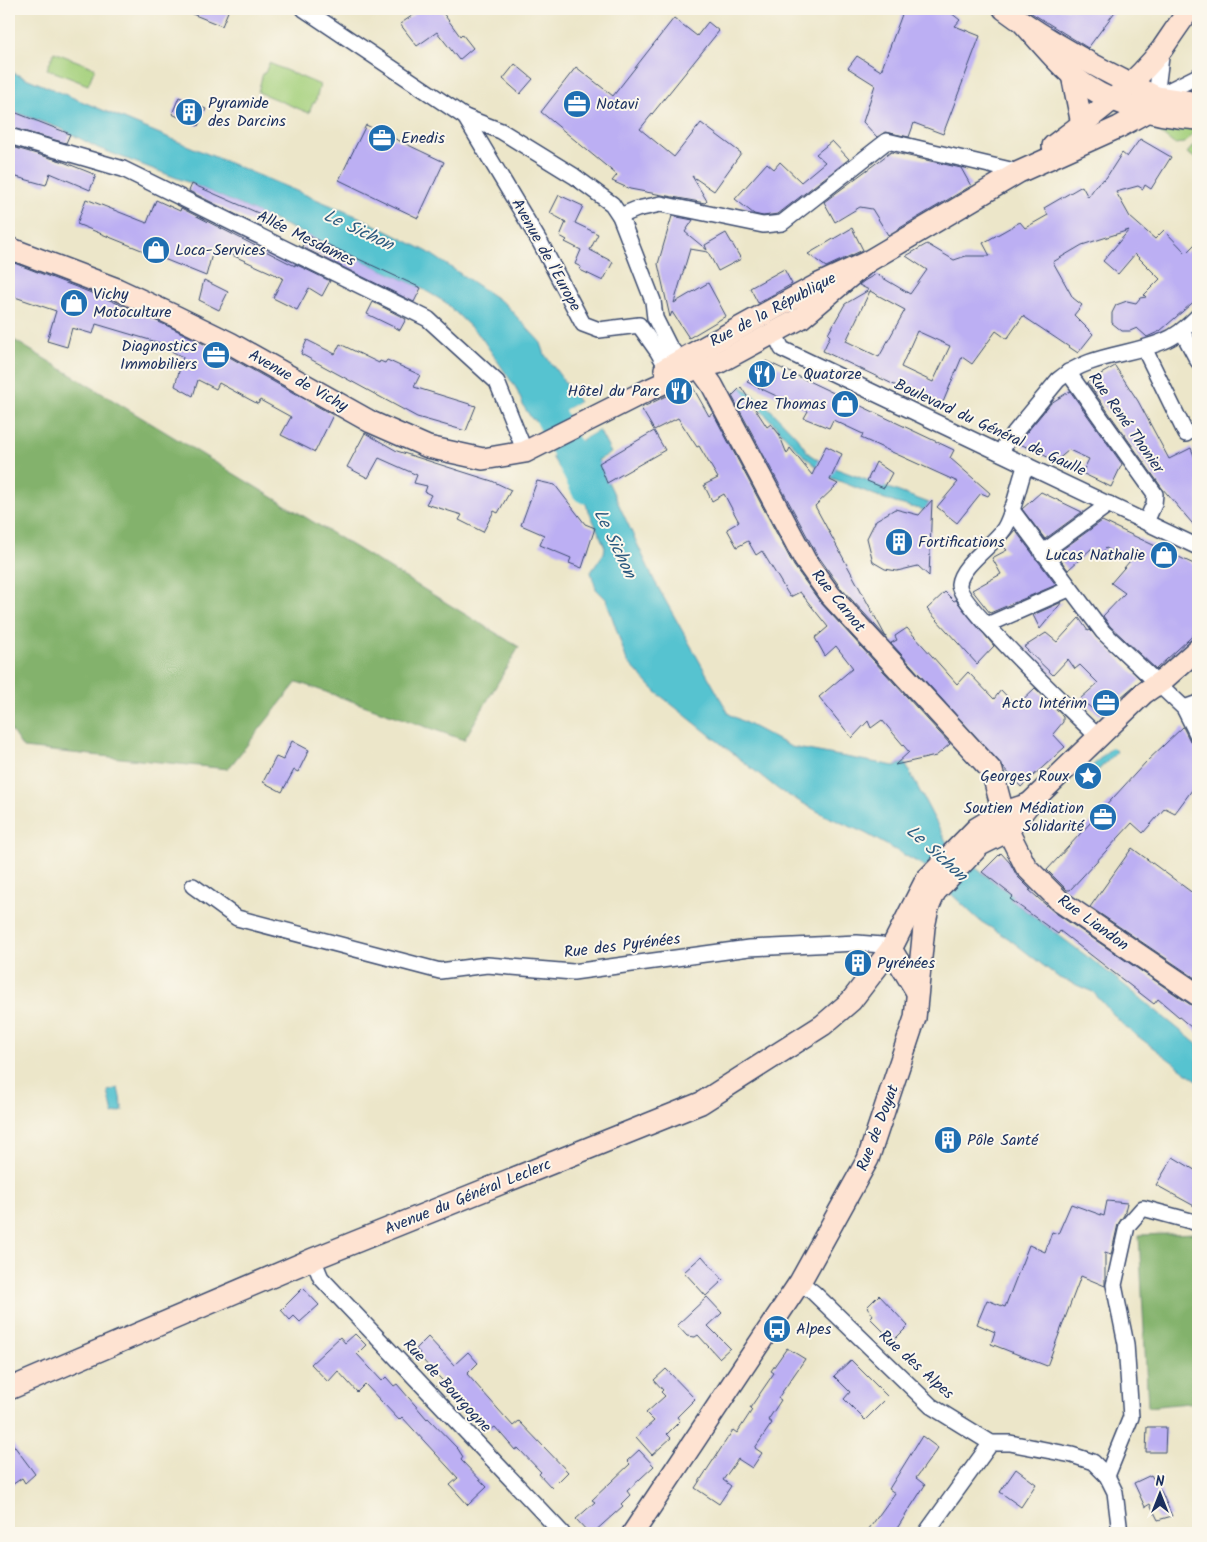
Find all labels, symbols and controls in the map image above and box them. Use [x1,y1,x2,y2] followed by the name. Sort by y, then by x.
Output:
[562,89,592,119] office icon: Notavi
[208,91,286,134] place label: Pyramide des Darcins
[596,92,640,117] place label: Notavi
[174,97,204,127] building icon: Pyramide des Darcins
[367,123,397,153] office icon: Enedis
[401,126,445,151] place label: Enedis
[505,194,587,316] street label: Avenue de l'Europe
[318,202,399,260] water label: Le Sichon
[252,204,360,274] street label: Allée Mesdames
[141,235,171,265] shop icon: Loca-Services
[175,238,266,263] place label: Loca-Services
[705,266,841,354] street label: Rue de la République
[93,282,171,325] place label: Vichy Motoculture
[59,288,89,318] shop icon: Vichy Motoculture
[120,334,197,377] place label: Diagnostics Immobiliers
[201,340,231,370] office icon: Diagnostics Immobiliers
[244,343,353,419] street label: Avenue de Vichy
[747,359,777,389] restaurant icon: Le Quatorze
[781,362,862,387] place label: Le Quatorze
[1082,367,1171,480] street label: Rue René Thonier
[890,372,1090,484] street label: Boulevard du Général de Gaulle
[664,376,694,406] restaurant icon: Hôtel du Parc
[568,379,660,404] place label: Hôtel du Parc
[830,389,860,419] shop icon: Chez Thomas
[736,392,826,417] place label: Chez Thomas
[585,504,644,585] water label: Le Sichon
[884,527,914,557] building icon: Fortifications
[918,530,1005,555] place label: Fortifications
[1149,540,1179,570] shop icon: Lucas Nathalie
[1045,543,1145,568] place label: Lucas Nathalie
[805,564,872,639] street label: Rue Carnot
[1091,688,1121,718] office icon: Acto Intérim
[1002,691,1087,716] place label: Acto Intérim
[1073,761,1103,791] place icon: Georges Roux
[980,764,1070,789] place label: Georges Roux
[964,796,1085,839] place label: Soutien Médiation Solidarité
[1088,802,1118,832] office icon: Soutien Médiation Solidarité
[899,818,974,891] water label: Le Sichon
[1052,888,1134,958] street label: Rue Liandon
[562,926,682,966] street label: Rue des Pyrénées
[843,948,873,978] building icon: Pyrénées
[877,951,935,976] place label: Pyrénées
[850,1080,906,1175] street label: Rue de Doyat
[933,1125,963,1155] building icon: Pôle Santé
[967,1128,1039,1153] place label: Pôle Santé
[381,1152,555,1242] street label: Avenue du Général Leclerc
[762,1314,792,1344] bus stop icon: Alpes
[796,1317,831,1342] place label: Alpes
[873,1324,960,1406] street label: Rue des Alpes
[397,1333,497,1439] street label: Rue de Bourgogne
[1134,1470,1184,1520] north arrow
[1156,1471,1165,1493] text: N

